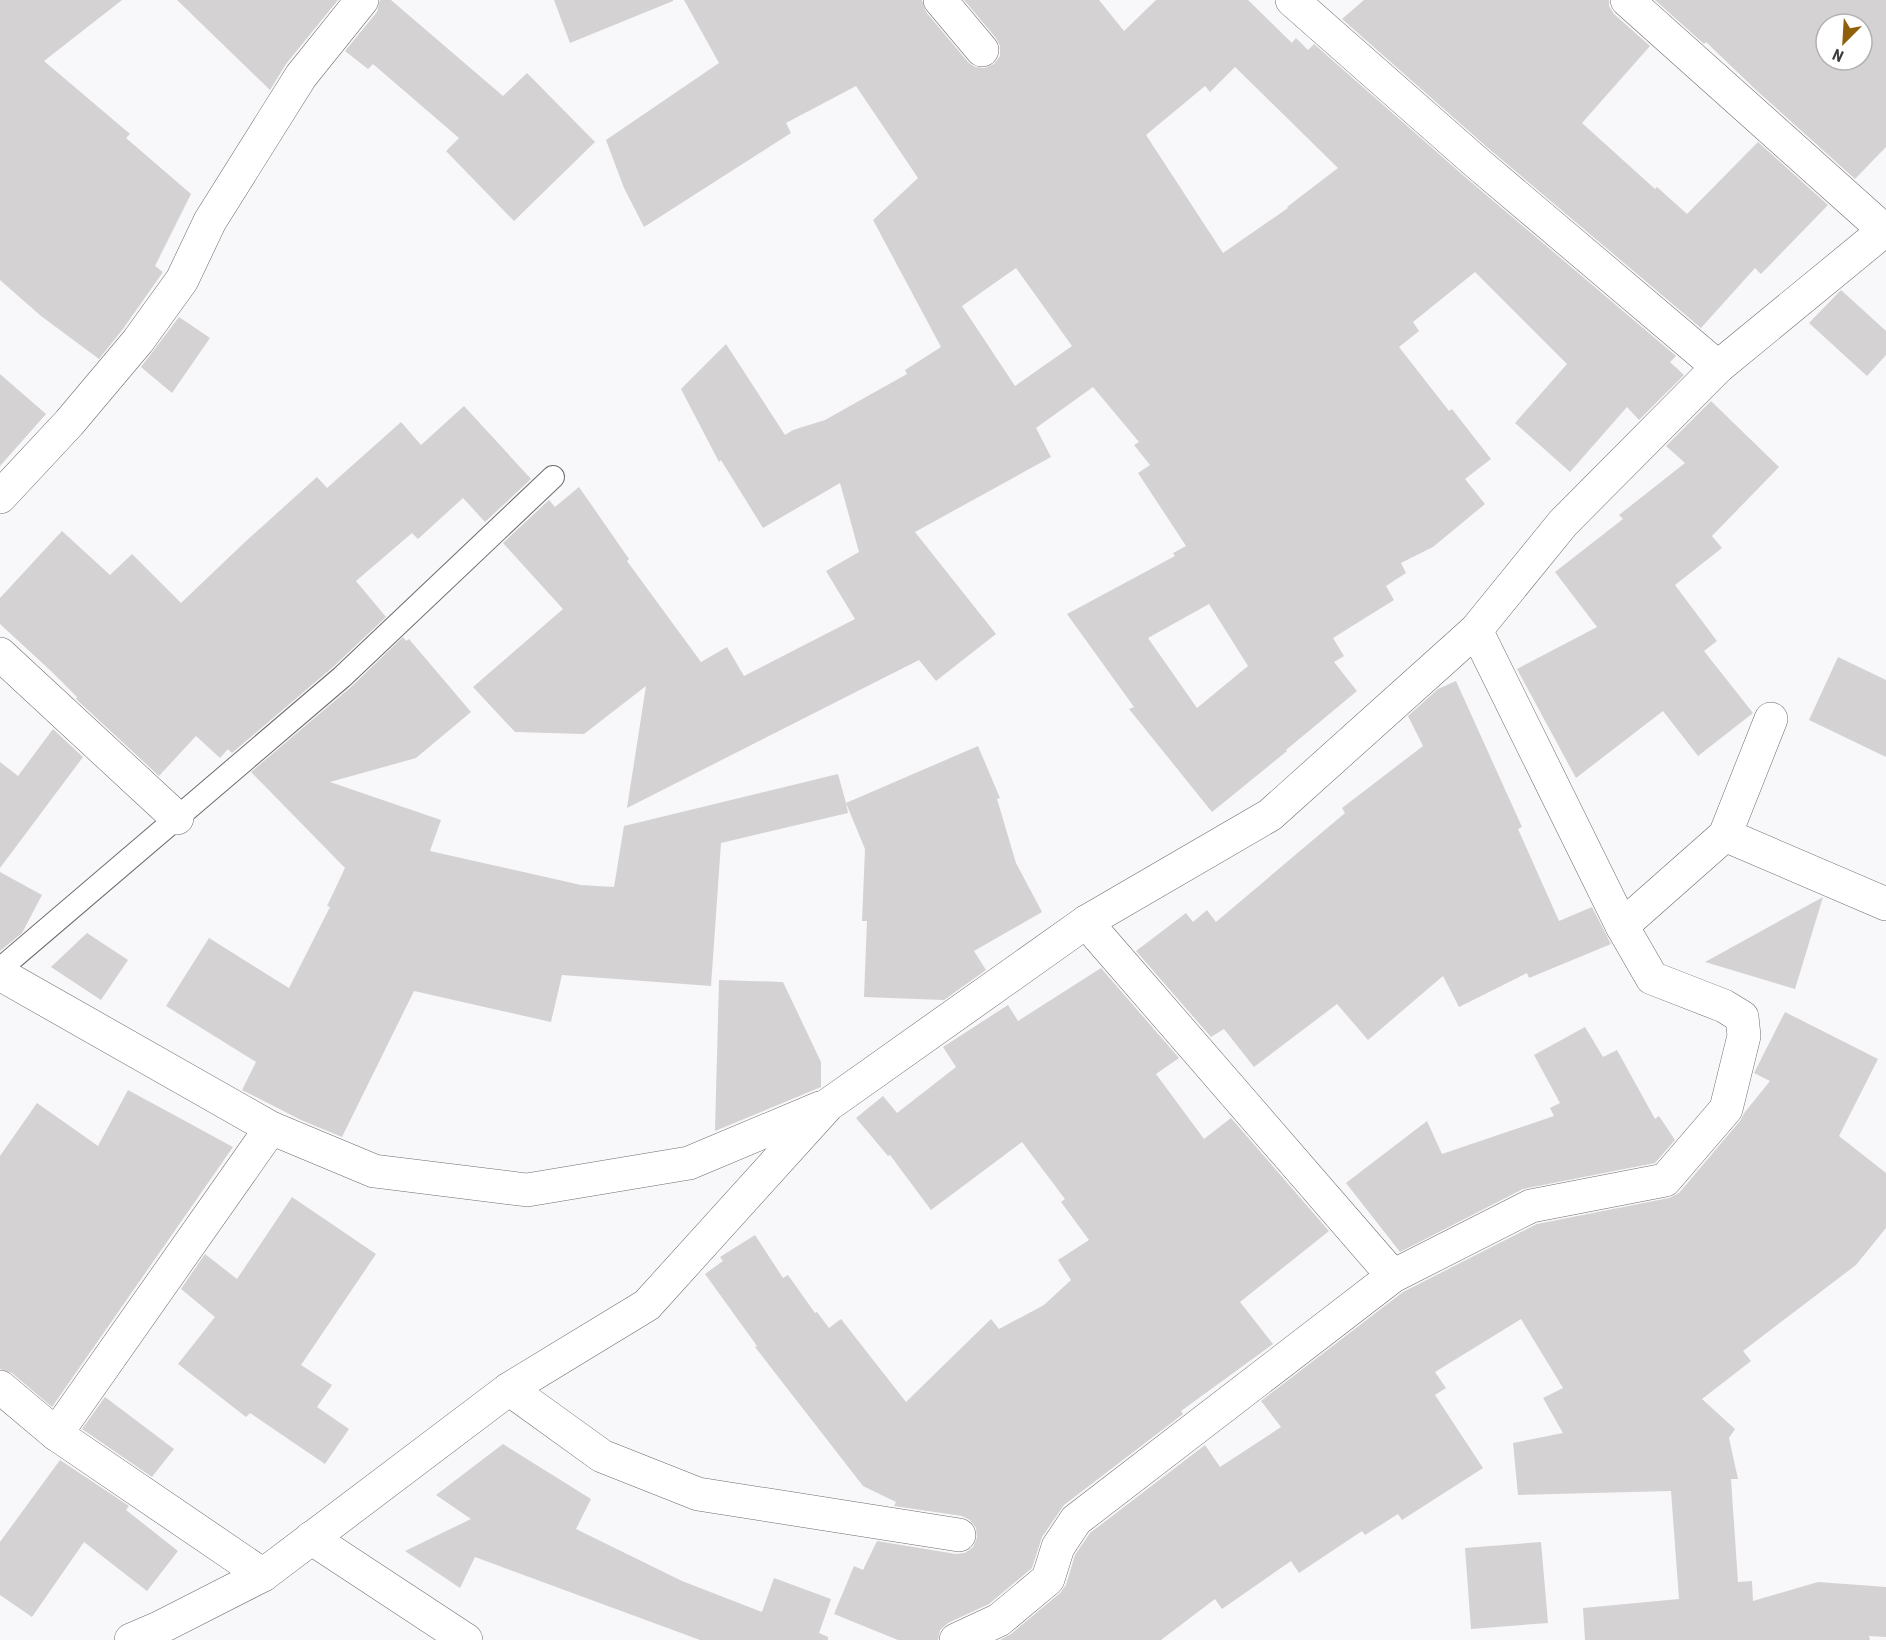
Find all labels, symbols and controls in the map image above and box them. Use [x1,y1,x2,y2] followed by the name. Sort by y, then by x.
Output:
[1814,12,1874,72] north arrow
[1830,45,1846,66] text: N

